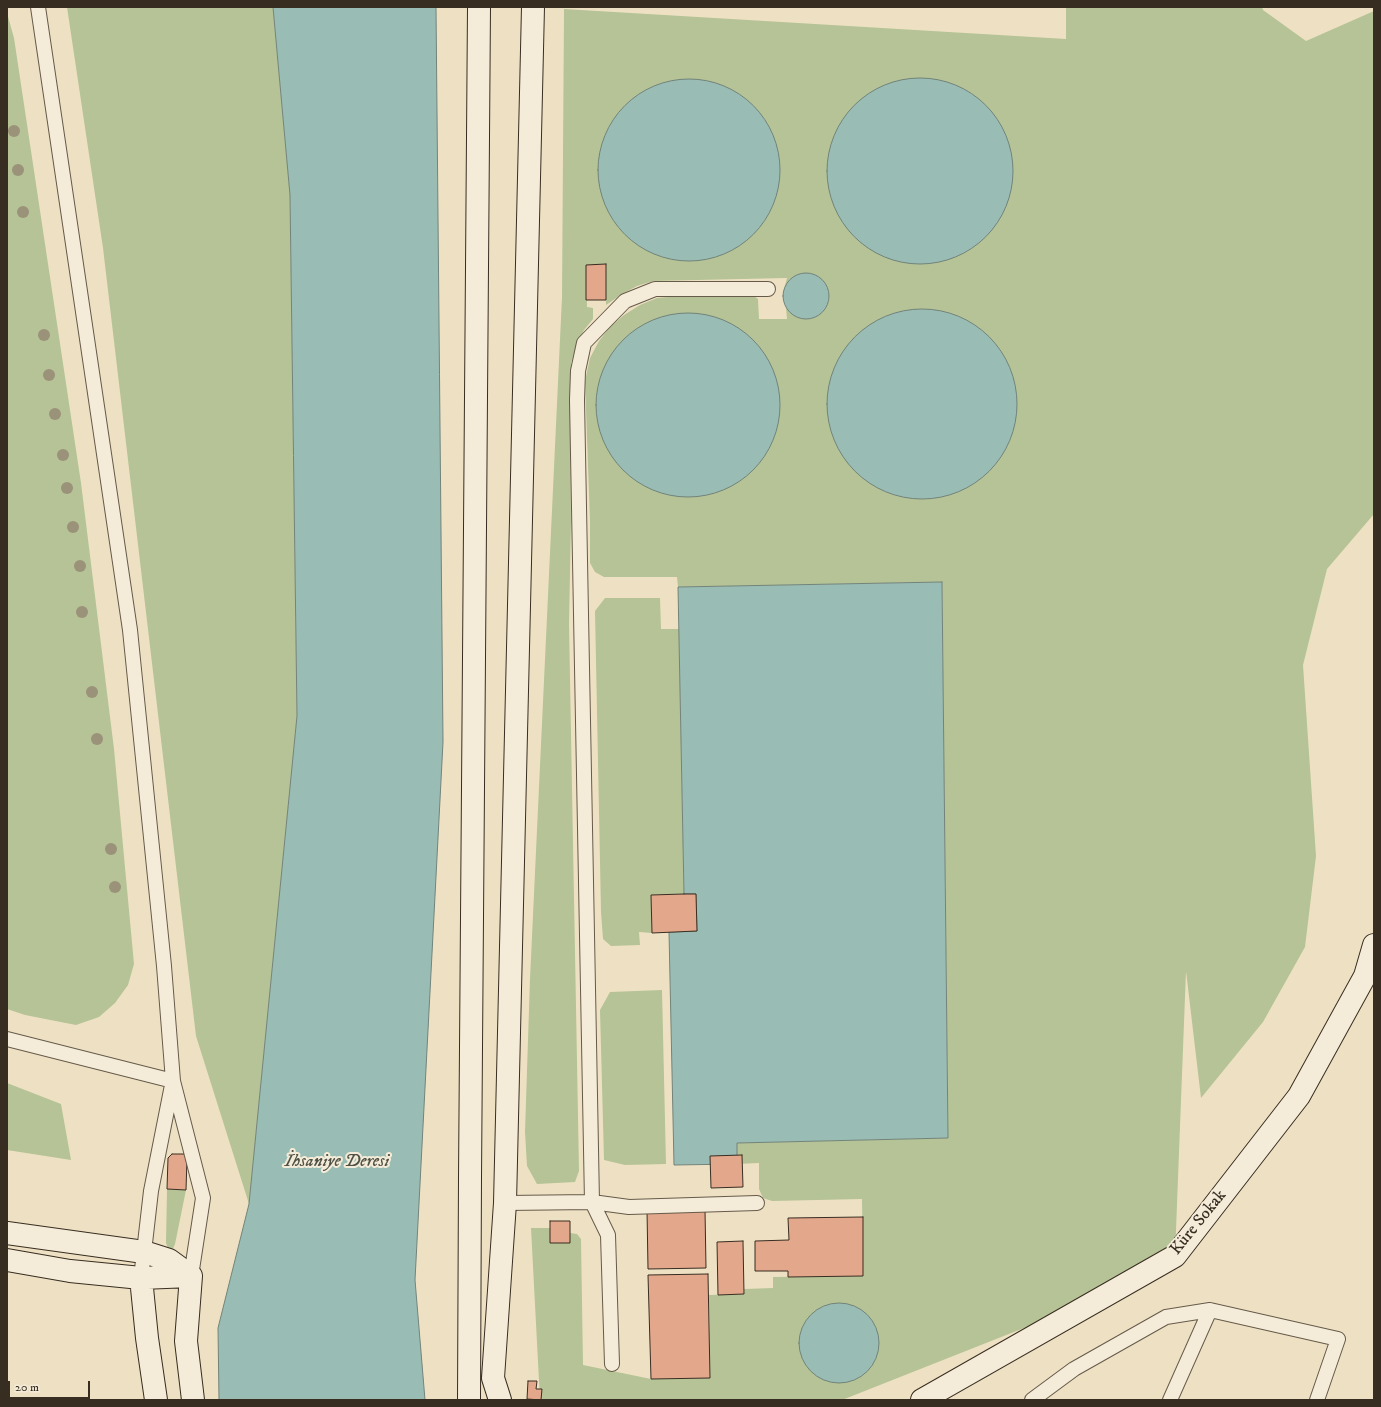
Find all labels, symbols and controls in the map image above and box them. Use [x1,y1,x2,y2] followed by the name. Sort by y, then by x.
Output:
[285,1151,389,1173] water label: İhsaniye Deresi
[1166,1186,1232,1260] street label: Küre Sokak
[10,1373,92,1399] scale bar
[15,1380,39,1395] text: 20 m

